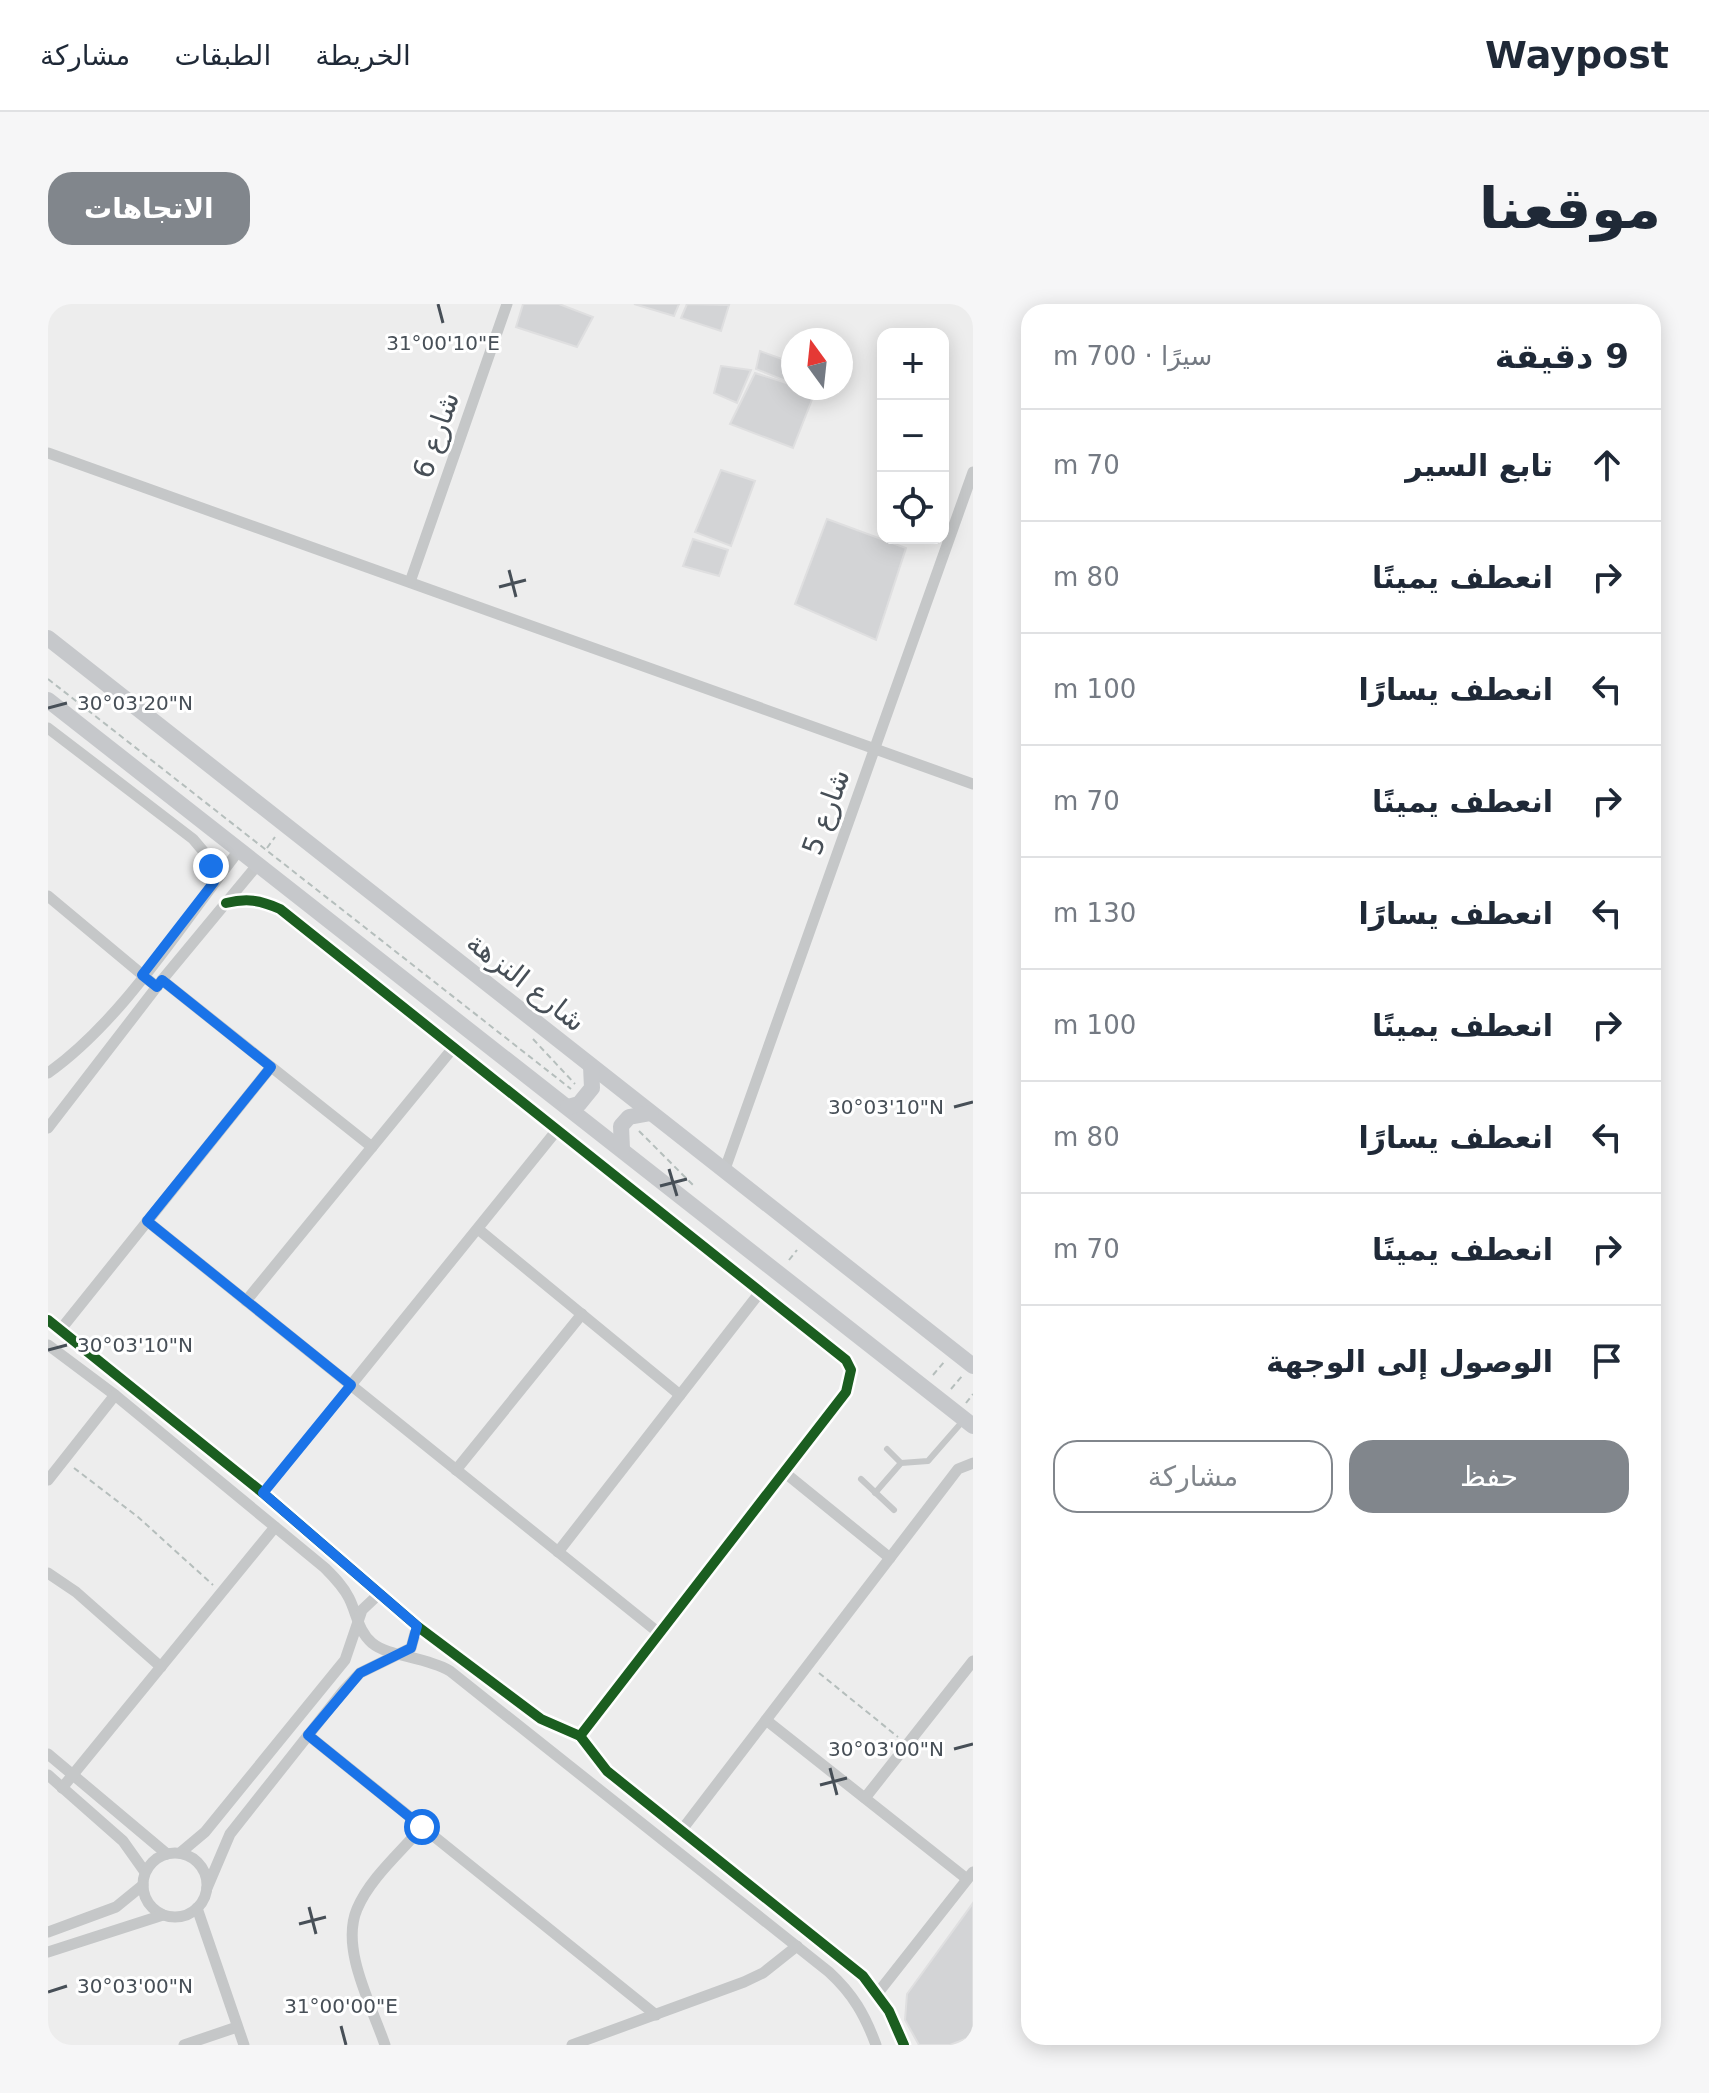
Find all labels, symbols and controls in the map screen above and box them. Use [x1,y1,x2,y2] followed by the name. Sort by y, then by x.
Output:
[1485,33,1669,77] text: Waypost
[40,39,130,72] text: مشاركة
[174,39,271,72] text: الطبقات
[315,39,411,72] text: الخريطة
[48,172,250,245] button: الاتجاهات
[1479,176,1661,241] text: موقعنا
[781,328,853,400] north arrow
[877,328,949,544] map controls
[877,328,949,400] button: +
[386,331,500,355] text: 31°00'10"E
[1495,336,1629,376] text: 9 دقيقة
[1053,341,1212,371] text: سيرًا · 700 m
[406,388,466,482] street label: شارع 6
[877,400,949,472] button: −
[1585,443,1629,487] icon: ahead
[1405,448,1553,483] text: تابع السير
[1053,450,1120,480] text: 70 m
[877,472,949,544] button: locate
[1585,555,1629,599] icon: right
[1372,560,1553,595] text: انعطف يمينًا
[1053,562,1120,592] text: 80 m
[1585,667,1629,711] icon: left
[1359,672,1553,707] text: انعطف يسارًا
[1053,674,1136,704] text: 100 m
[77,691,193,715] text: 30°03'20"N
[795,765,857,859] street label: شارع 5
[1585,779,1629,823] icon: right
[1372,784,1553,819] text: انعطف يمينًا
[1053,786,1120,816] text: 70 m
[193,848,229,884] route end
[1585,891,1629,935] icon: left
[1359,896,1553,931] text: انعطف يسارًا
[1053,898,1136,928] text: 130 m
[460,926,592,1038] street label: شارع النزهة
[1585,1003,1629,1047] icon: right
[1372,1008,1553,1043] text: انعطف يمينًا
[1053,1010,1136,1040] text: 100 m
[828,1095,944,1119] text: 30°03'10"N
[1585,1115,1629,1159] icon: left
[1359,1120,1553,1155] text: انعطف يسارًا
[1053,1122,1120,1152] text: 80 m
[1585,1227,1629,1271] icon: right
[1372,1232,1553,1267] text: انعطف يمينًا
[1053,1234,1120,1264] text: 70 m
[77,1333,193,1357] text: 30°03'10"N
[1585,1339,1629,1383] icon: arrive
[1266,1344,1553,1379] text: الوصول إلى الوجهة
[1053,1440,1333,1513] button: مشاركة
[1349,1440,1629,1513] button: حفظ
[828,1737,944,1761] text: 30°03'00"N
[404,1809,440,1845] route start
[77,1974,193,1998] text: 30°03'00"N
[284,1994,398,2018] text: 31°00'00"E

